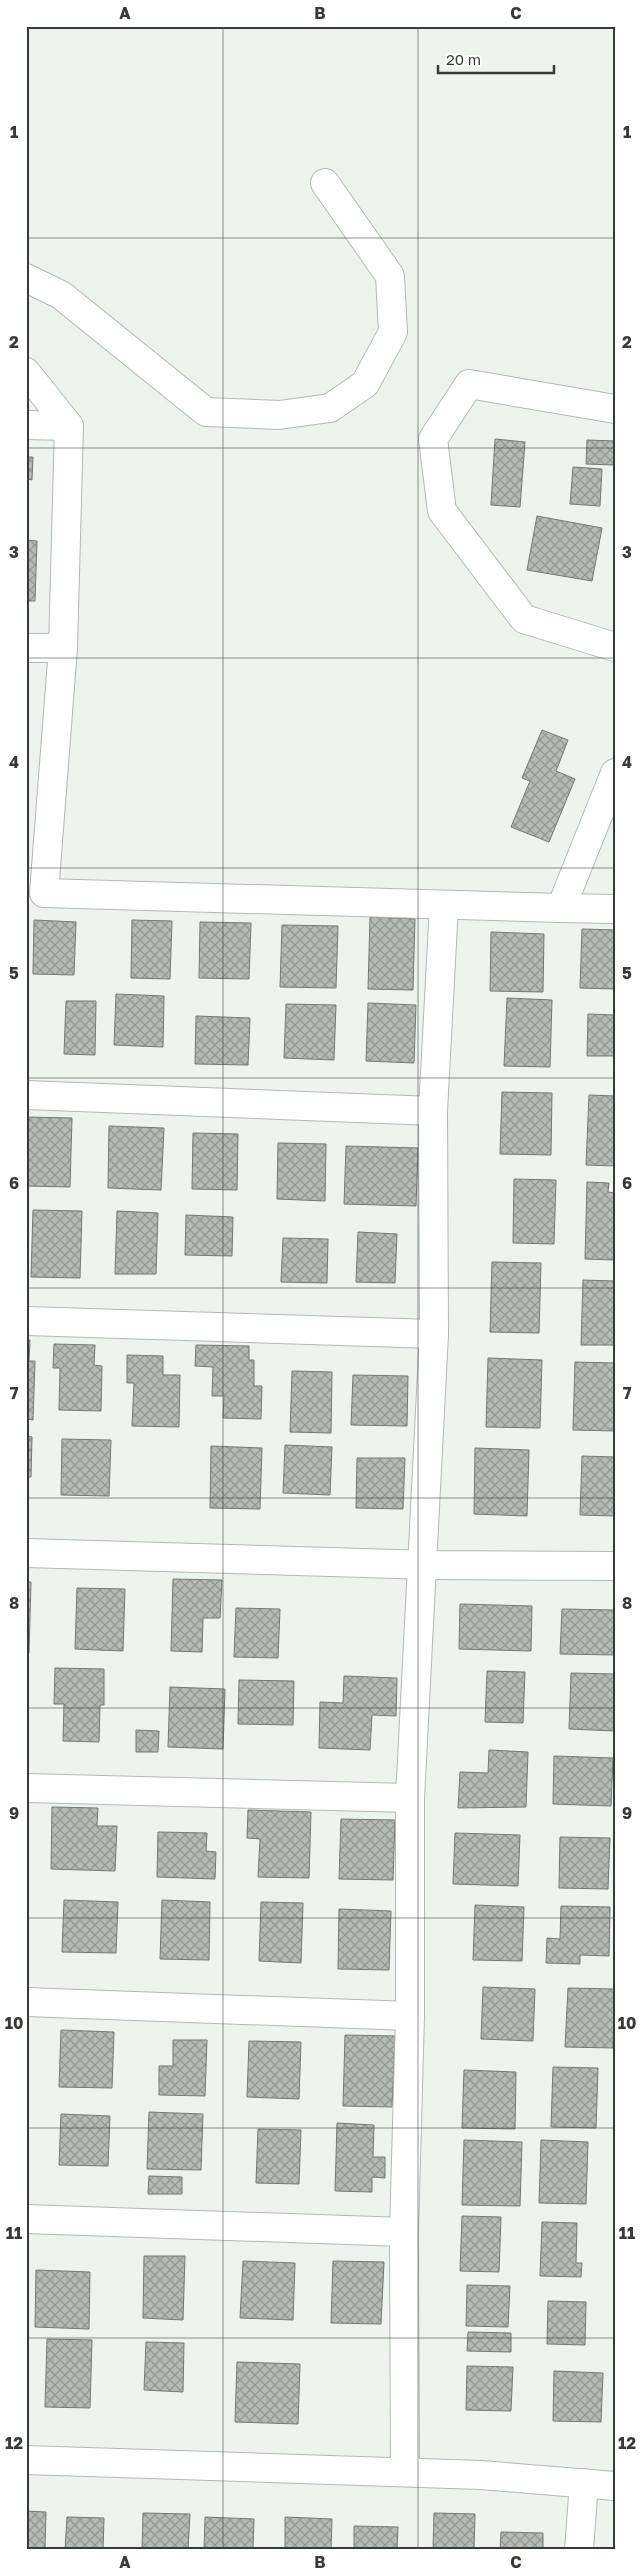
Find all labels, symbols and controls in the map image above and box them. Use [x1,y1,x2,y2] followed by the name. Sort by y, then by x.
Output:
[119,3,131,23] text: A
[314,3,326,23] text: B
[510,3,522,23] text: C
[438,42,555,74] scale bar
[446,50,481,68] text: 20 m
[10,122,18,142] text: 1
[623,122,631,142] text: 1
[9,332,19,352] text: 2
[622,332,632,352] text: 2
[9,542,19,562] text: 3
[622,542,632,562] text: 3
[9,752,19,772] text: 4
[622,752,632,772] text: 4
[9,963,19,983] text: 5
[622,963,632,983] text: 5
[9,1173,19,1193] text: 6
[622,1173,632,1193] text: 6
[10,1383,19,1403] text: 7
[623,1383,632,1403] text: 7
[9,1593,19,1613] text: 8
[622,1593,632,1613] text: 8
[9,1803,19,1823] text: 9
[622,1803,632,1823] text: 9
[5,2013,23,2033] text: 10
[618,2013,636,2033] text: 10
[6,2223,22,2243] text: 11
[619,2223,635,2243] text: 11
[5,2433,23,2453] text: 12
[618,2433,636,2453] text: 12
[119,2552,131,2572] text: A
[314,2552,326,2572] text: B
[510,2552,522,2572] text: C

